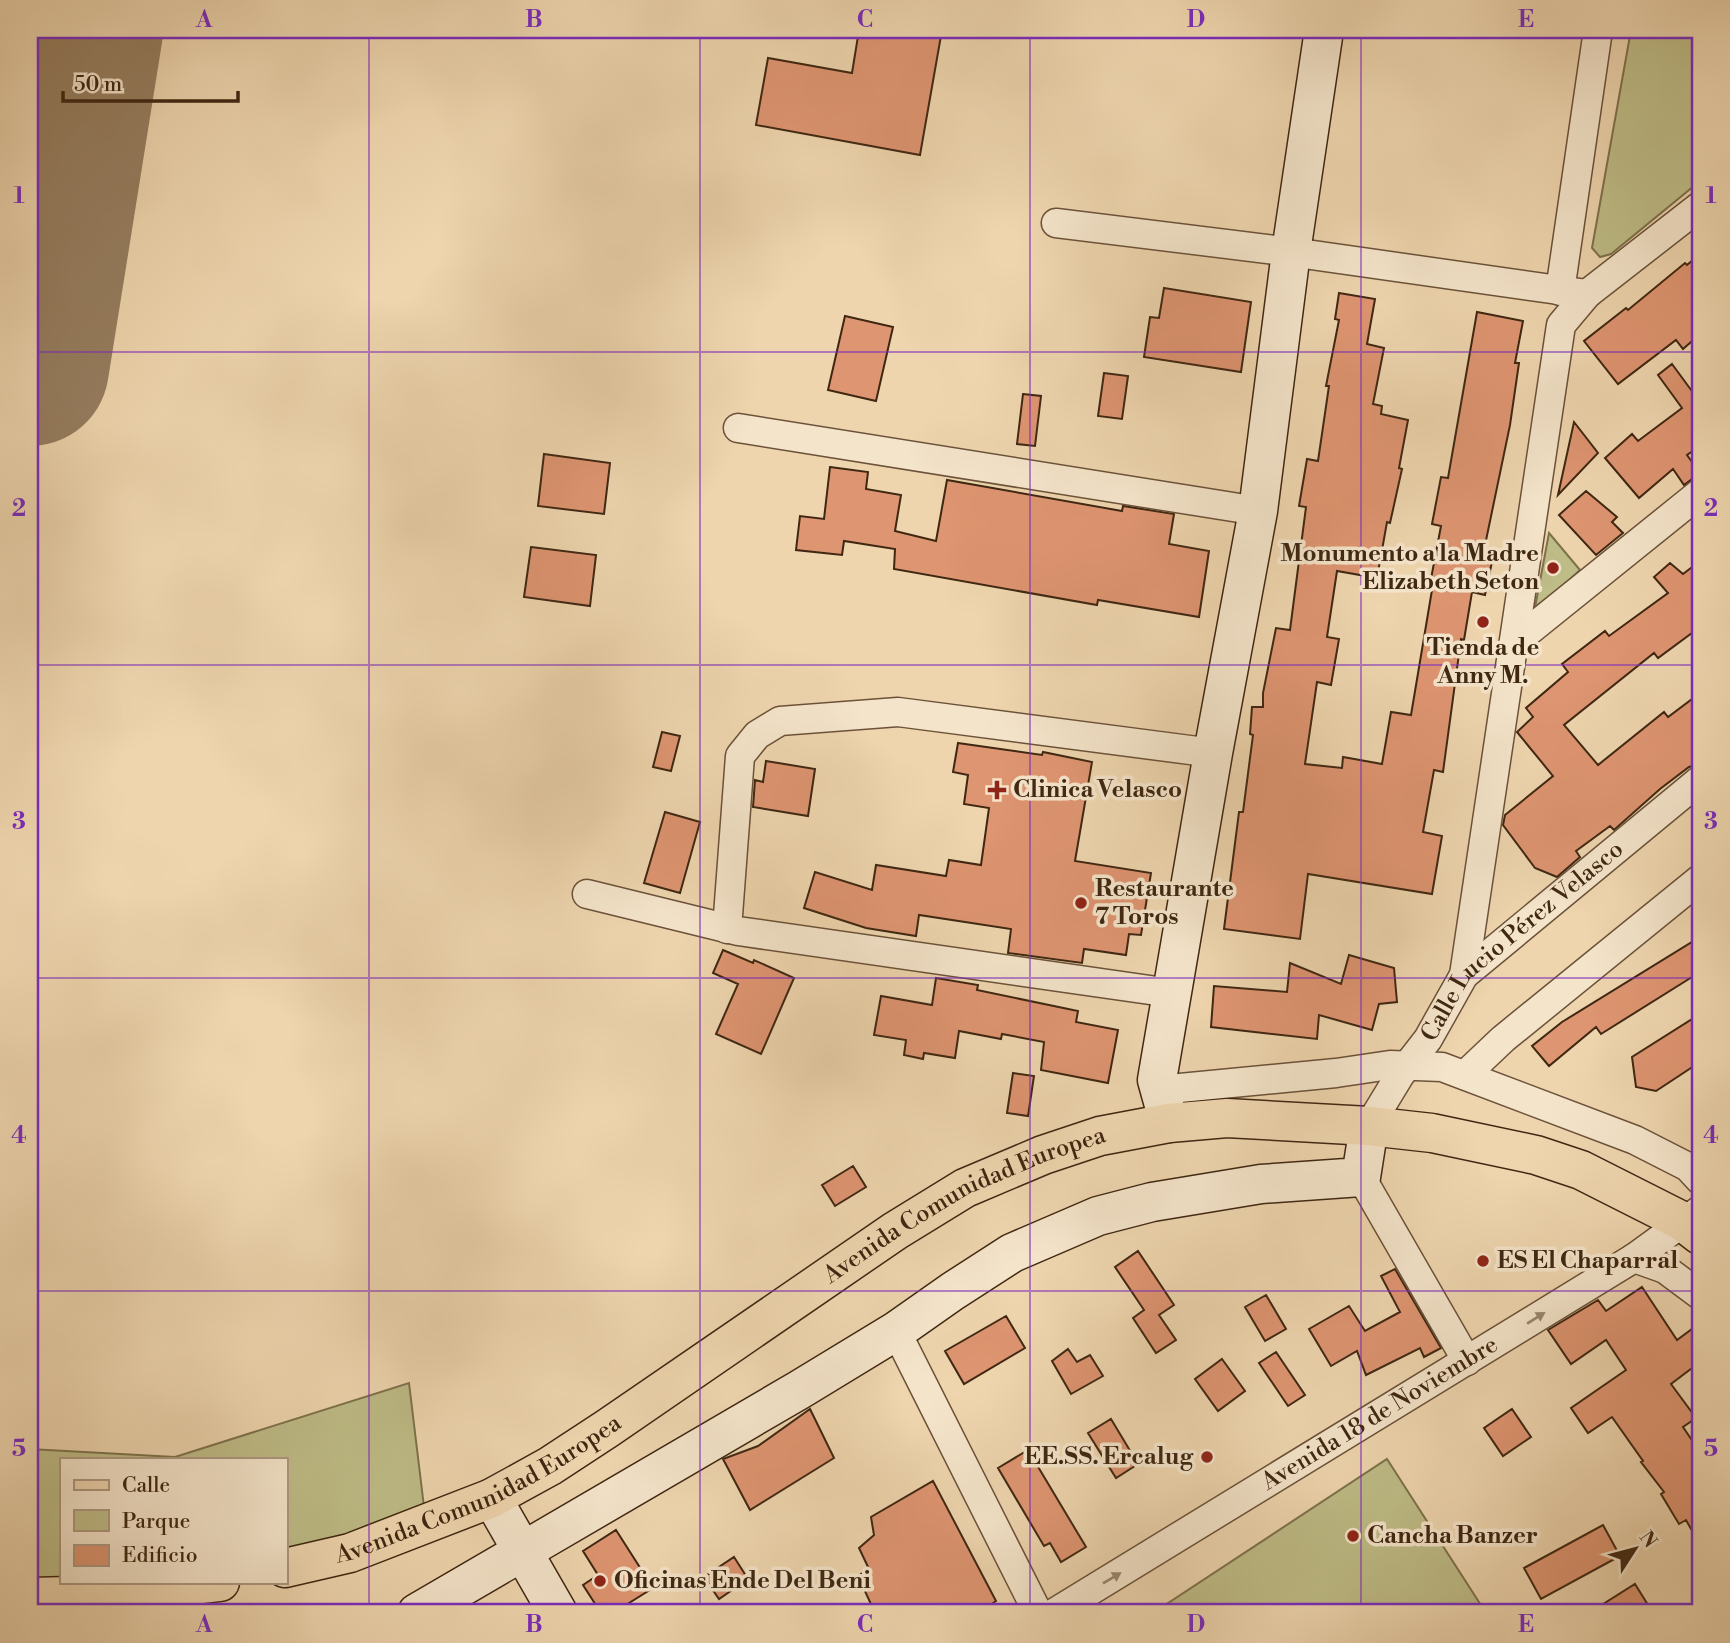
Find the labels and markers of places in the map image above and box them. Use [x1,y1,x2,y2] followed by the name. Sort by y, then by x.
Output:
[1280,539,1539,597] place label: Monumento a la Madre Elizabeth Seton
[1545,560,1561,576] marker: Monumento a la Madre Elizabeth Seton
[1475,614,1491,630] marker: Tienda de Anny M.
[1427,633,1539,691] place label: Tienda de Anny M.
[1013,775,1182,805] place label: Clinica Velasco
[987,780,1007,800] marker: Clinica Velasco
[1095,874,1234,932] place label: Restaurante 7 Toros
[1073,895,1089,911] marker: Restaurante 7 Toros
[1497,1246,1678,1276] place label: ES El Chaparral
[1475,1253,1491,1269] marker: ES El Chaparral
[1024,1442,1194,1472] place label: EE.SS. Ercalug
[1199,1449,1215,1465] marker: EE.SS. Ercalug
[1367,1521,1538,1551] place label: Cancha Banzer
[1345,1528,1361,1544] marker: Cancha Banzer
[614,1566,871,1596] place label: Oficinas Ende Del Beni
[592,1573,608,1589] marker: Oficinas Ende Del Beni

